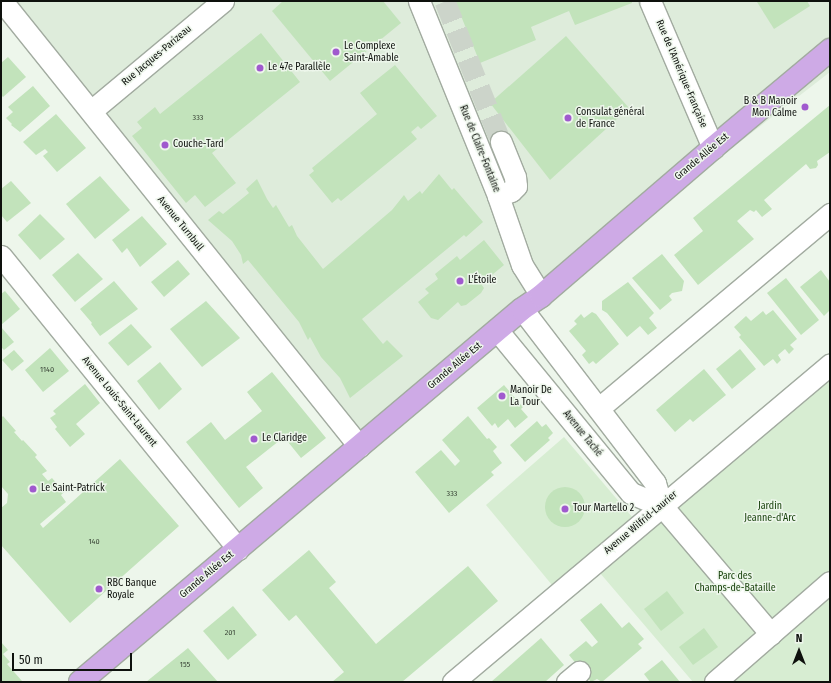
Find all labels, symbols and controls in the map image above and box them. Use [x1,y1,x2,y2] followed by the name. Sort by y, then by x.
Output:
[653,18,709,130] street label: Rue de l'Amérique-Française
[120,23,194,89] street label: Rue Jacques-Parizeau
[344,40,399,64] place label: Le Complexe Saint-Amable
[331,47,341,57] marker: Le Complexe Saint-Amable
[268,62,330,74] place label: Le 47e Parallèle
[255,63,265,73] marker: Le 47e Parallèle
[744,95,797,118] place label: B & B Manoir Mon Calme
[800,102,810,112] marker: B & B Manoir Mon Calme
[456,104,502,194] street label: Rue de Claire-Fontaine
[576,106,644,130] place label: Consulat général de France
[193,113,203,123] house number: 333
[563,113,573,123] marker: Consulat général de France
[673,131,731,183] street label: Grande Allée Est
[173,139,224,151] place label: Couche-Tard
[160,140,170,150] marker: Couche-Tard
[154,194,206,254] street label: Avenue Turnbull
[468,275,496,287] place label: L'Étoile
[455,276,465,286] marker: L'Étoile
[426,340,484,392] street label: Grande Allée Est
[79,355,159,449] street label: Avenue Louis-Saint-Laurent
[40,365,54,375] house number: 1140
[510,384,552,408] place label: Manoir De La Tour
[497,391,507,401] marker: Manoir De La Tour
[560,408,604,460] street label: Avenue Taché
[262,433,307,445] place label: Le Claridge
[249,434,259,444] marker: Le Claridge
[41,483,105,495] place label: Le Saint-Patrick
[28,484,38,494] marker: Le Saint-Patrick
[447,489,457,499] house number: 333
[602,489,680,557] street label: Avenue Wilfrid-Laurier
[744,500,796,524] park label: Jardin Jeanne-d'Arc
[573,503,634,515] place label: Tour Martello 2
[560,504,570,514] marker: Tour Martello 2
[88,537,100,547] house number: 140
[178,549,236,601] street label: Grande Allée Est
[694,570,776,594] park label: Parc des Champs-de-Bataille
[107,577,157,600] place label: RBC Banque Royale
[94,584,104,594] marker: RBC Banque Royale
[225,628,235,638] house number: 201
[779,631,819,671] north arrow
[796,632,802,645] text: N
[14,645,134,671] scale bar
[19,653,43,667] text: 50 m
[180,660,190,670] house number: 155

